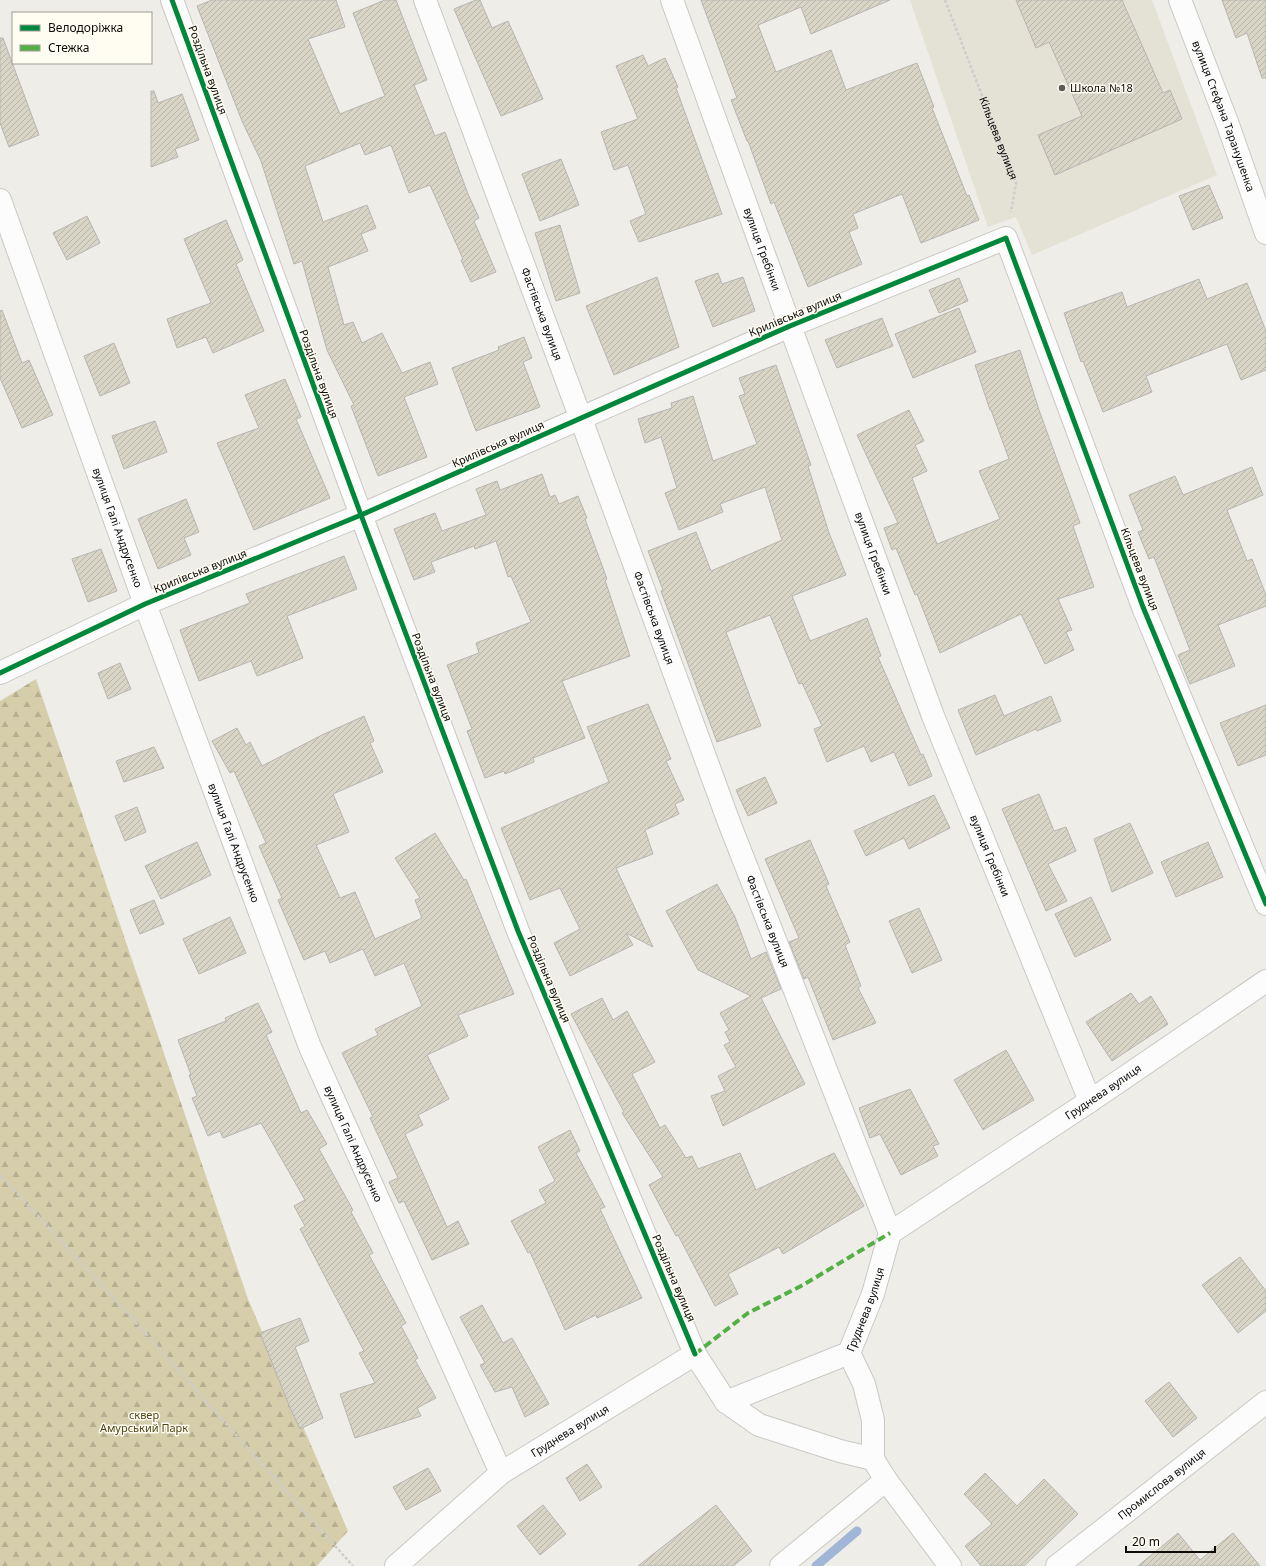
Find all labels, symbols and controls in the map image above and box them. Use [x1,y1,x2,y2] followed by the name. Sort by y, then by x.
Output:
[12,12,152,64] legend
[48,19,123,36] text: Велодоріжка
[185,23,232,116] street label: Роздільна вулиця
[1189,38,1259,193] street label: вулиця Стефана Таранушенка
[48,39,89,56] text: Стежка
[1070,80,1133,95] place label: Школа №18
[1057,83,1067,93] marker: Школа №18
[976,94,1022,181] street label: Кільцева вулиця
[741,205,785,293] street label: вулиця Гребінки
[518,265,567,362] street label: Фастівська вулиця
[746,287,843,340] street label: Крилівська вулиця
[296,327,343,420] street label: Роздільна вулиця
[449,416,546,471] street label: Крилівська вулиця
[90,465,146,589] street label: вулиця Галі Андрусенко
[852,510,896,597] street label: вулиця Гребінки
[1118,525,1163,612] street label: Кільцева вулиця
[151,545,249,596] street label: Крилівська вулиця
[630,569,678,667] street label: Фастівська вулиця
[409,630,456,723] street label: Роздільна вулиця
[205,781,263,904] street label: вулиця Галі Андрусенко
[967,812,1014,899] street label: вулиця Гребінки
[743,873,793,970] street label: Фастівська вулиця
[524,933,575,1025] street label: Роздільна вулиця
[1062,1060,1144,1123] street label: Груднева вулиця
[321,1083,387,1204] street label: вулиця Галі Андрусенко
[649,1232,700,1324] street label: Роздільна вулиця
[842,1265,887,1354] street label: Груднева вулиця
[528,1401,611,1460] street label: Груднева вулиця
[100,1407,188,1435] park label: сквер Амурський Парк
[1114,1444,1208,1523] street label: Промислова вулиця
[1126,1528,1215,1554] scale bar
[1132,1533,1160,1550] text: 20 m

